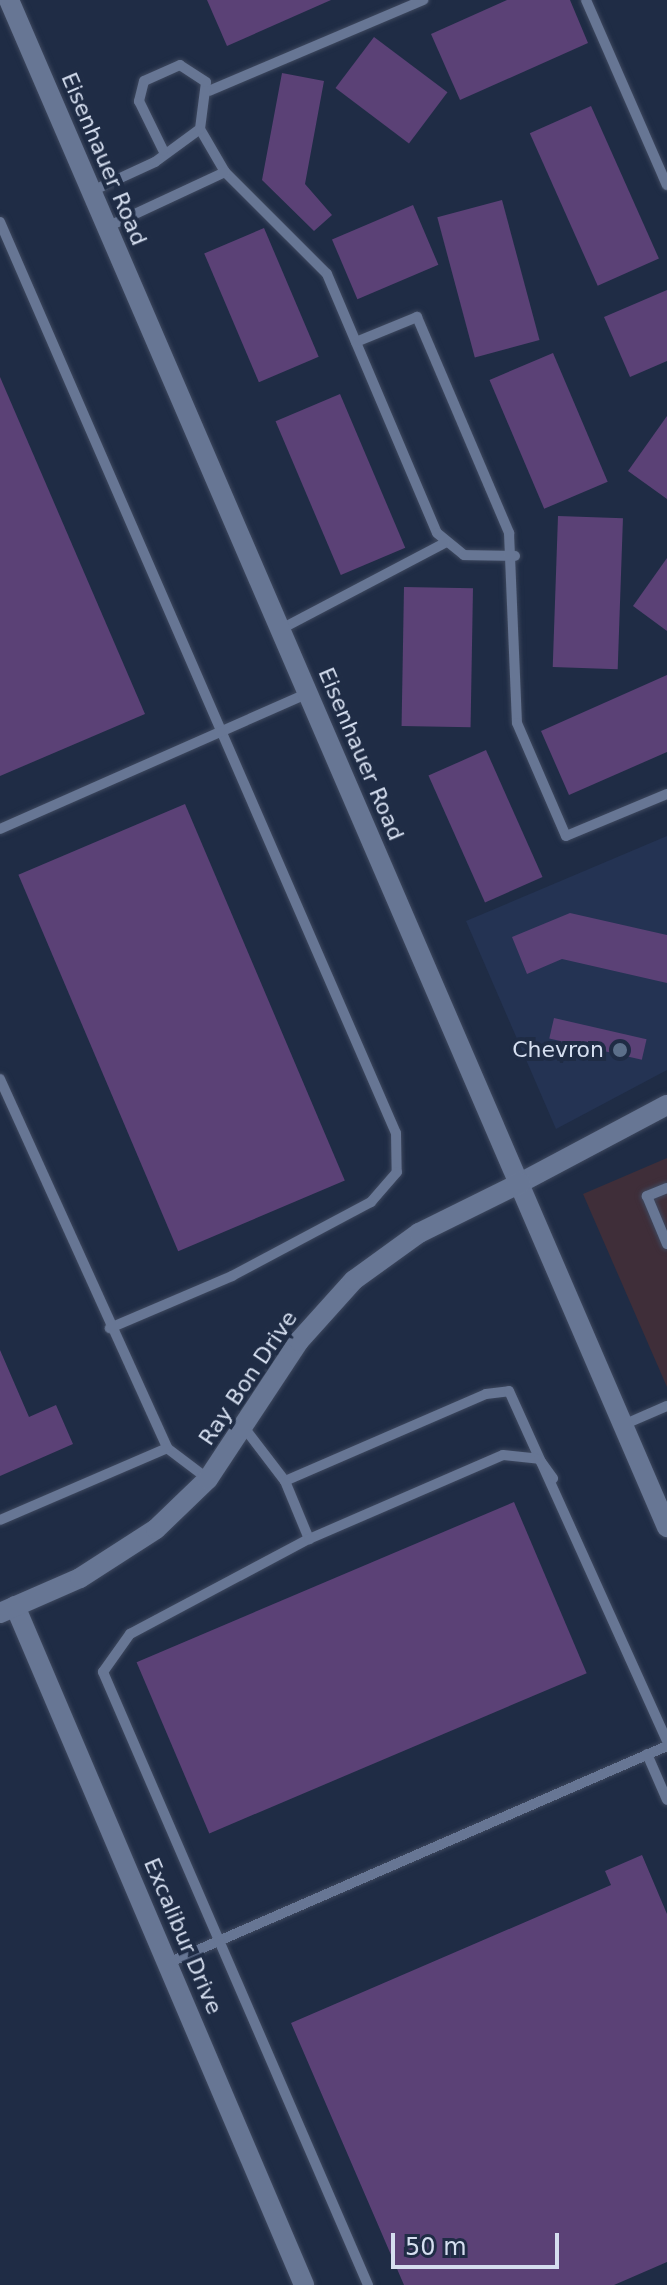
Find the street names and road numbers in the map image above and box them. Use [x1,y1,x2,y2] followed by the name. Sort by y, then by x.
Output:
[56,69,152,249] street label: Eisenhauer Road
[313,664,409,844] street label: Eisenhauer Road
[193,1306,303,1450] street label: Ray Bon Drive
[138,1854,228,2018] street label: Excalibur Drive

